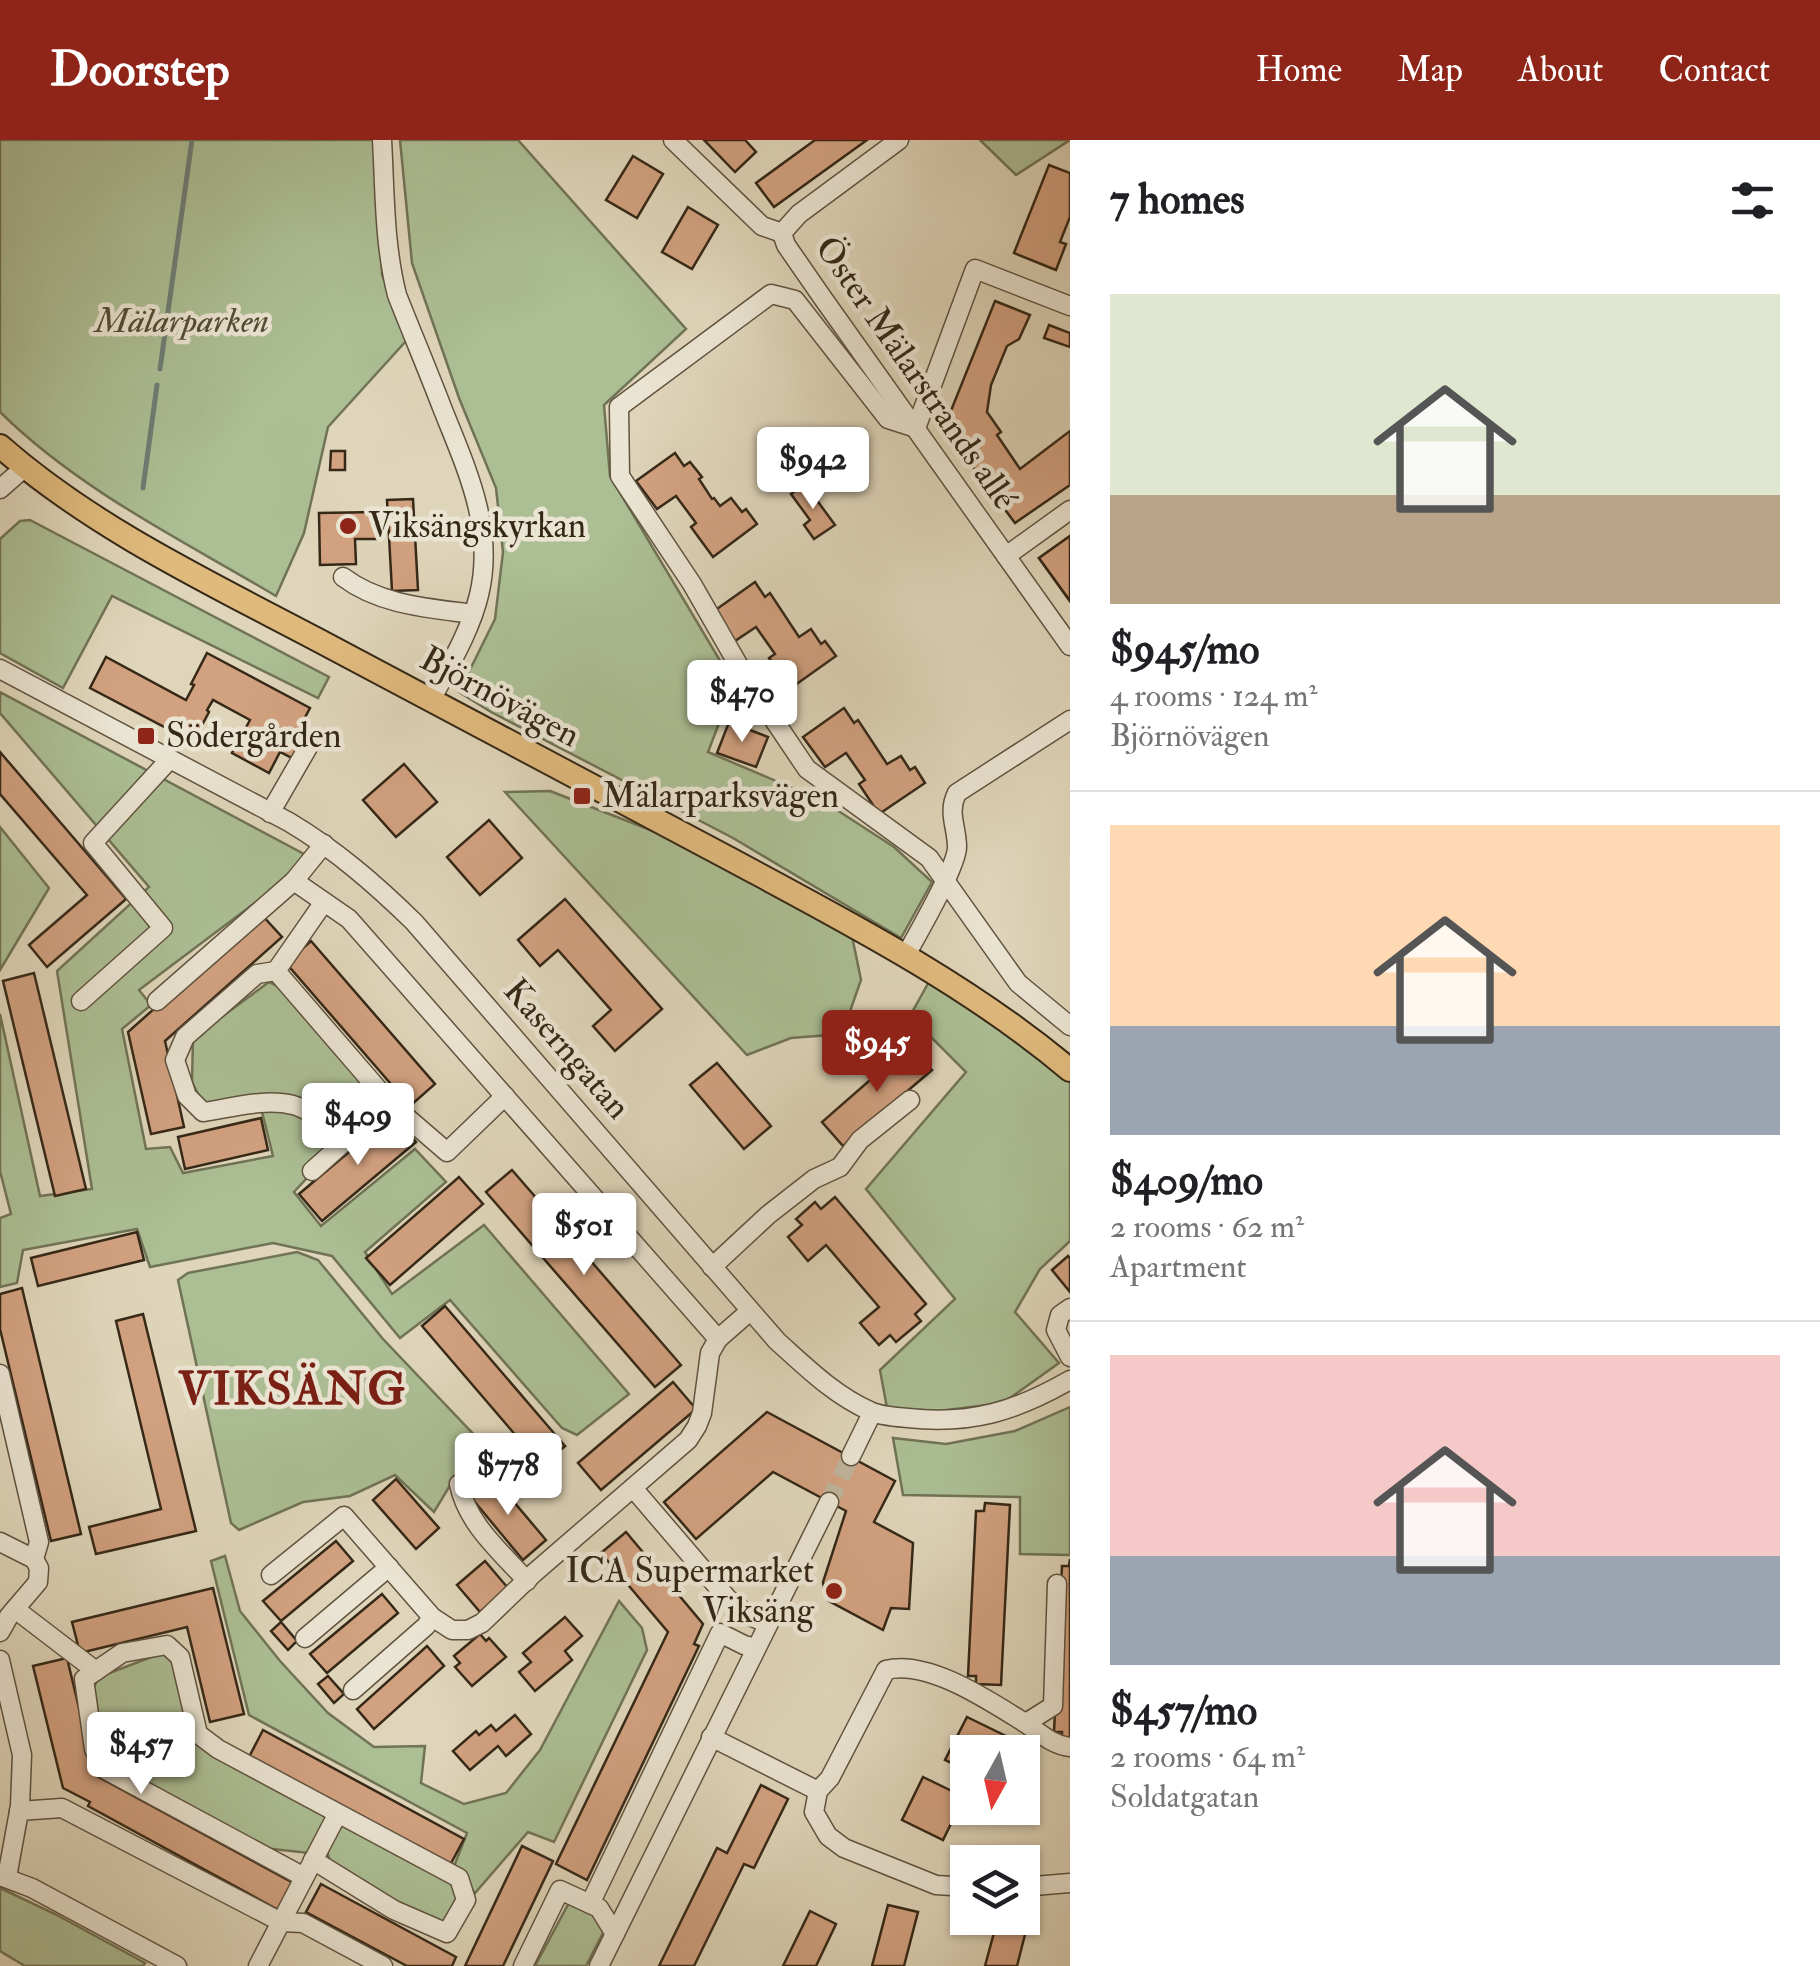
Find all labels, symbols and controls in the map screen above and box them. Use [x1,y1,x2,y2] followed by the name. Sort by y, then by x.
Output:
[50,40,230,100] text: Doorstep
[1255,48,1342,92] text: Home
[1397,48,1463,92] text: Map
[1518,48,1603,92] text: About
[1658,48,1770,92] text: Contact
[1725,173,1780,228] icon: filters
[1110,174,1245,226] text: 7 homes
[805,228,1027,518] street label: Öster Mälarstrands allé
[93,299,269,343] park label: Mälarparken
[1355,359,1535,539] icon: home
[754,427,872,512] pin: $942
[779,439,847,479] text: $942
[368,504,586,548] place label: Viksängskyrkan
[337,515,359,537] marker: Viksängskyrkan
[1110,624,1259,676] text: $945/mo
[413,637,587,757] street label: Björnövägen
[683,660,801,745] pin: $470
[709,672,775,712] text: $470
[1110,676,1318,716] text: 4 rooms · 124 m²
[166,714,341,758] place label: Södergården
[1110,716,1270,756] text: Björnövägen
[135,725,157,747] marker: Södergården
[602,774,839,818] place label: Mälarparksvägen
[571,785,593,807] marker: Mälarparksvägen
[1355,890,1535,1070] icon: home
[494,970,640,1128] street label: Kaserngatan
[818,1010,936,1095] pin: $945
[844,1022,910,1062] text: $945
[299,1083,417,1168] pin: $409
[324,1095,392,1135] text: $409
[1110,1155,1263,1207] text: $409/mo
[525,1193,643,1278] pin: $501
[554,1205,614,1245] text: $501
[1110,1207,1304,1247] text: 2 rooms · 62 m²
[1110,1247,1247,1287] text: Apartment
[177,1362,408,1418] district label: VIKSÄNG
[1355,1420,1535,1600] icon: home
[449,1433,567,1518] pin: $778
[477,1445,539,1485] text: $778
[565,1549,815,1633] place label: ICA Supermarket Viksäng
[823,1580,845,1602] marker: ICA Supermarket Viksäng
[1110,1685,1257,1737] text: $457/mo
[82,1712,200,1797] pin: $457
[109,1724,173,1764] text: $457
[950,1735,1040,1825] north arrow
[950,1735,1040,1935] map controls
[1110,1737,1305,1777] text: 2 rooms · 64 m²
[1110,1777,1259,1817] text: Soldatgatan
[950,1845,1040,1935] button: layers

